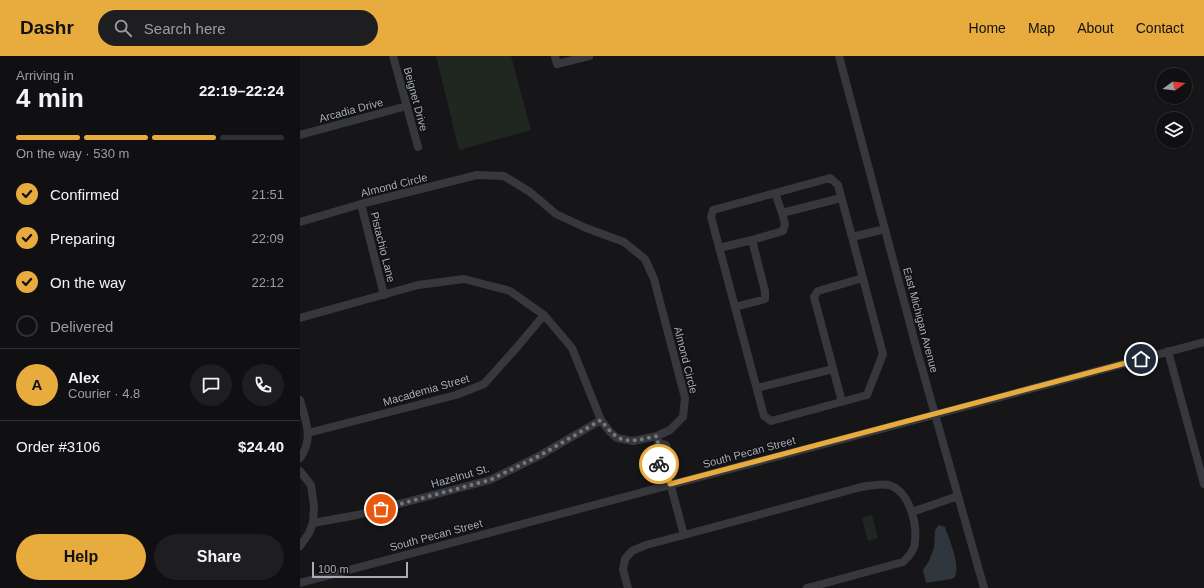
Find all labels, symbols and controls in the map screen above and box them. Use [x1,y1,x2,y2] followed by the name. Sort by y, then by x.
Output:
[98,10,378,46] search box
[20,17,74,38] text: Dashr
[112,17,134,39] icon: search
[144,20,226,37] text: Search here
[969,20,1006,36] text: Home
[1028,20,1055,36] text: Map
[1077,20,1114,36] text: About
[1136,20,1184,36] text: Contact
[402,66,430,132] street label: Beignet Drive
[16,68,74,83] text: Arriving in
[1156,68,1192,104] north arrow
[1156,68,1192,148] map controls
[199,82,284,99] text: 22:19–22:24
[16,83,84,113] text: 4 min
[318,96,384,124] street label: Arcadia Drive
[1156,112,1192,148] button: layers
[16,146,129,161] text: On the way · 530 m
[359,171,429,199] street label: Almond Circle
[16,183,38,205] icon: check
[50,186,119,203] text: Confirmed
[251,187,284,202] text: 21:51
[368,211,398,283] street label: Pistachio Lane
[16,227,38,249] icon: check
[50,230,115,247] text: Preparing
[251,231,284,246] text: 22:09
[901,266,941,374] street label: East Michigan Avenue
[16,271,38,293] icon: check
[50,274,126,291] text: On the way
[251,275,284,290] text: 22:12
[50,318,113,335] text: Delivered
[672,325,700,395] street label: Almond Circle
[1124,342,1158,376] pin
[1130,348,1152,370] icon: home
[190,364,232,406] button: chat
[242,364,284,406] button: phone
[68,369,100,386] text: Alex
[381,372,471,408] street label: Macademia Street
[32,376,42,393] text: A
[68,386,140,401] text: Courier · 4.8
[701,434,797,470] street label: South Pecan Street
[16,438,100,455] text: Order #3106
[238,438,284,455] text: $24.40
[639,444,679,484] courier
[648,453,670,475] icon: bike
[430,462,490,490] street label: Hazelnut St.
[364,492,398,526] pin
[370,498,392,520] icon: bag
[388,517,484,553] street label: South Pecan Street
[16,534,146,580] button: Help
[154,534,284,580] button: Share
[312,560,408,579] scale bar
[318,563,349,575] text: 100 m

